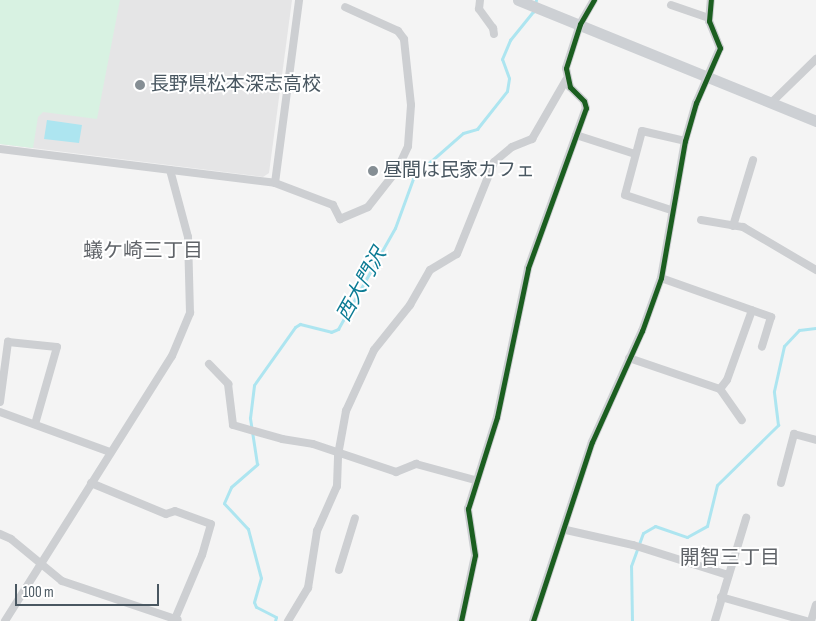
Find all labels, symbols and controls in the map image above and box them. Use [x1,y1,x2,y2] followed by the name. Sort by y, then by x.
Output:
[150,74,321,96] place label: 長野県松本深志高校
[134,79,146,91] marker: 長野県松本深志高校
[383,160,535,182] place label: 昼間は民家カフェ
[367,165,379,177] marker: 昼間は民家カフェ
[83,239,203,263] district label: 蟻ケ崎三丁目
[332,244,392,326] water label: 西大門沢
[680,546,780,570] district label: 開智三丁目
[18,574,161,606] scale bar
[23,583,54,602] text: 100 m

